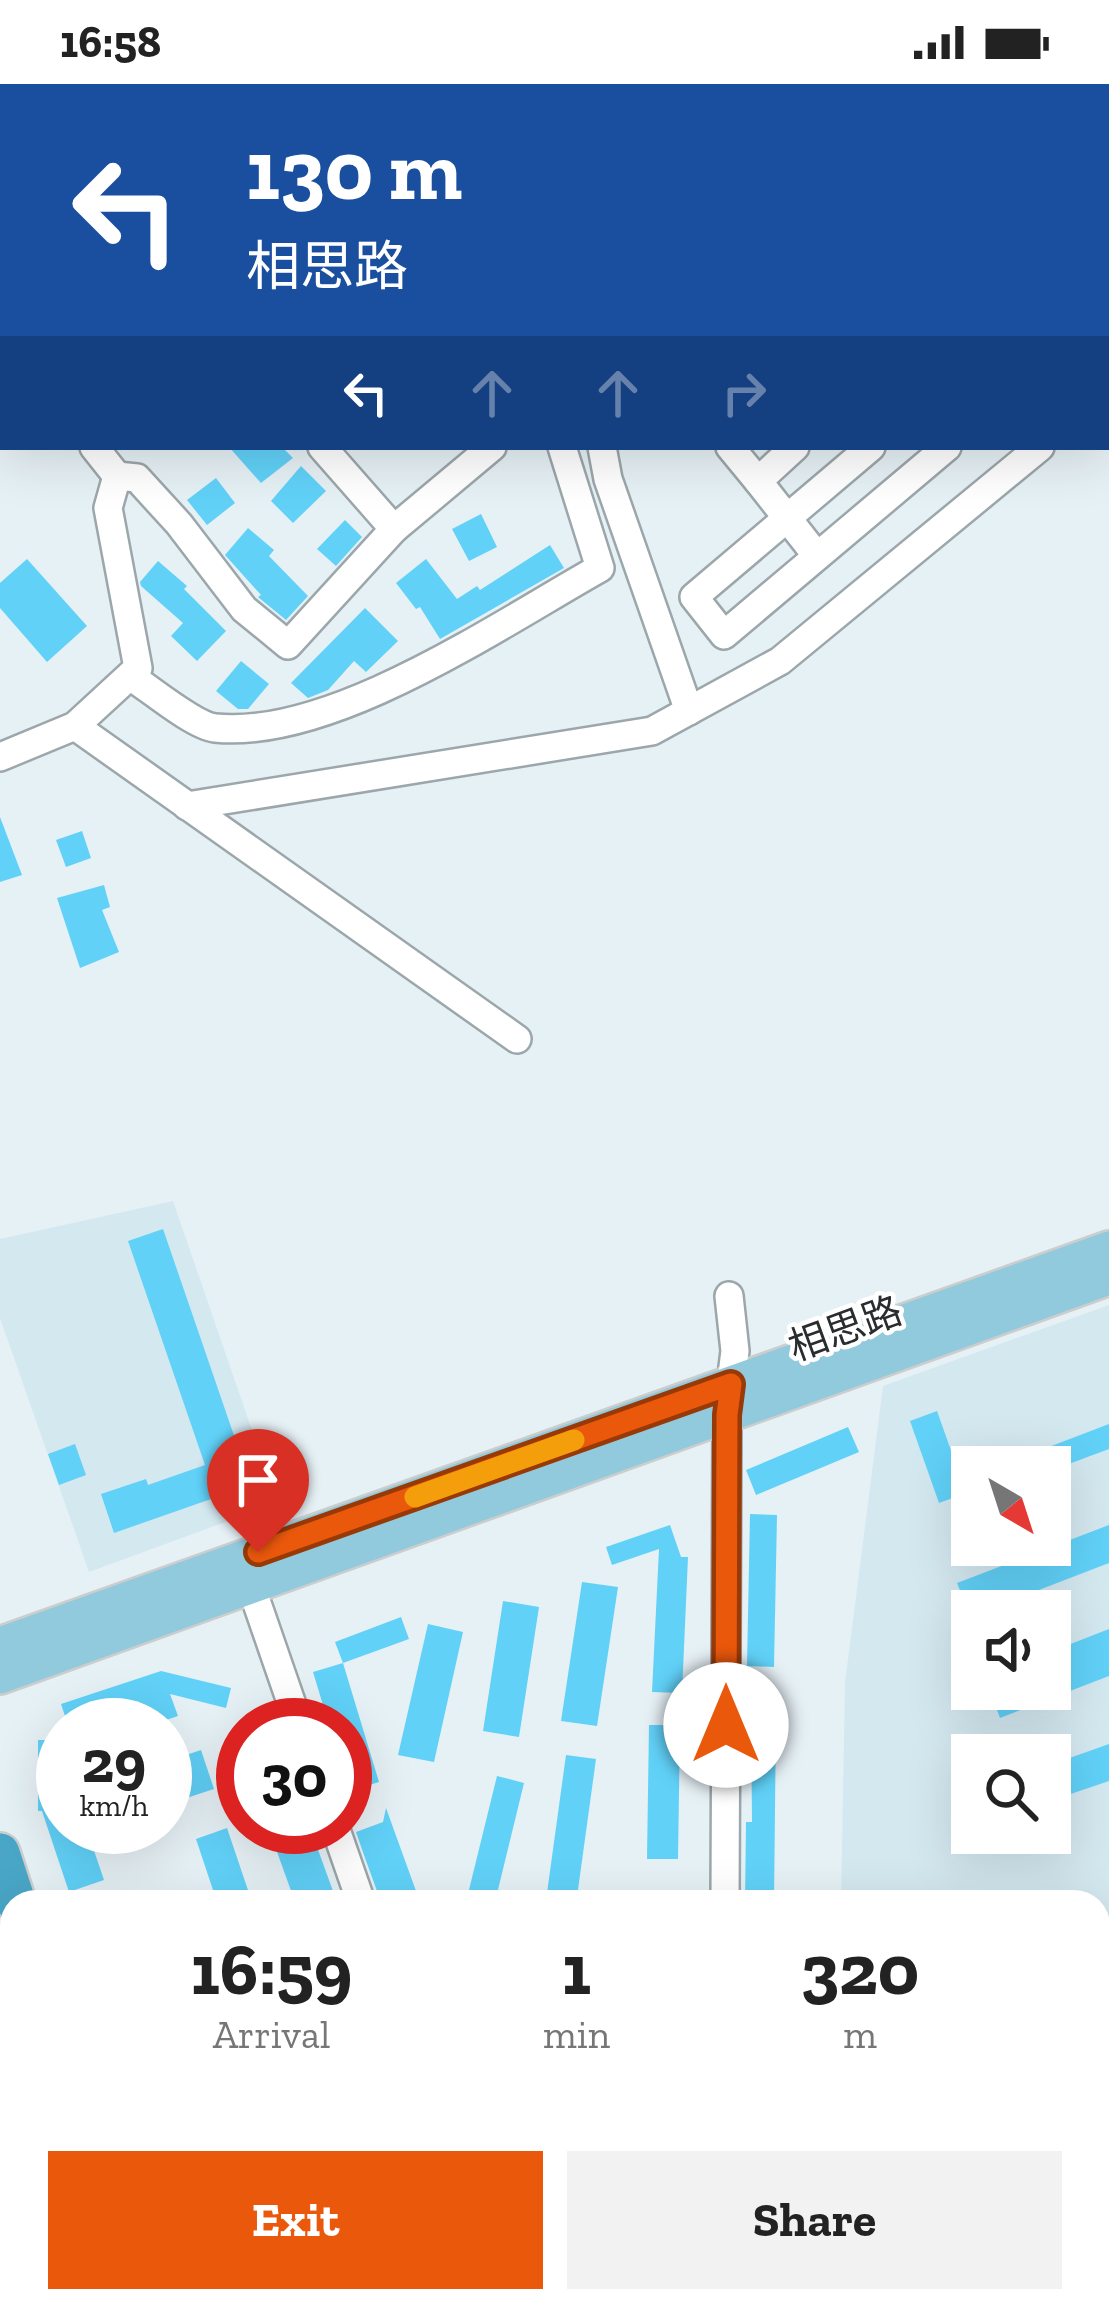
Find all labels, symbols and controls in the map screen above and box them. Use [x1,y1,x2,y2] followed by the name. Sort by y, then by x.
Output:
[60,15,161,69] text: 16:58
[246,120,462,221] text: 130 m
[48,132,204,288] icon: left
[246,234,408,299] text: 相思路
[333,360,399,426] icon: left
[459,360,525,426] icon: ahead
[585,360,651,426] icon: ahead
[711,360,777,426] icon: right
[782,1286,908,1371] street label: 相思路
[207,1429,309,1552] pin
[951,1446,1071,1566] north arrow
[951,1446,1071,1854] map controls
[225,1447,291,1513] icon: arrive
[951,1590,1071,1710] button: sound
[663,1662,789,1788] position arrow
[216,1698,372,1854] speed limit sign: 30
[82,1725,146,1797] text: 29
[951,1734,1071,1854] button: search
[80,1788,148,1824] text: km/h
[191,1926,352,2012] text: 16:59
[562,1926,591,2012] text: 1
[801,1926,919,2012] text: 320
[213,2011,330,2058] text: Arrival
[543,2011,610,2058] text: min
[843,2011,877,2058] text: m
[48,2151,543,2289] button: Exit
[567,2151,1062,2289] button: Share

